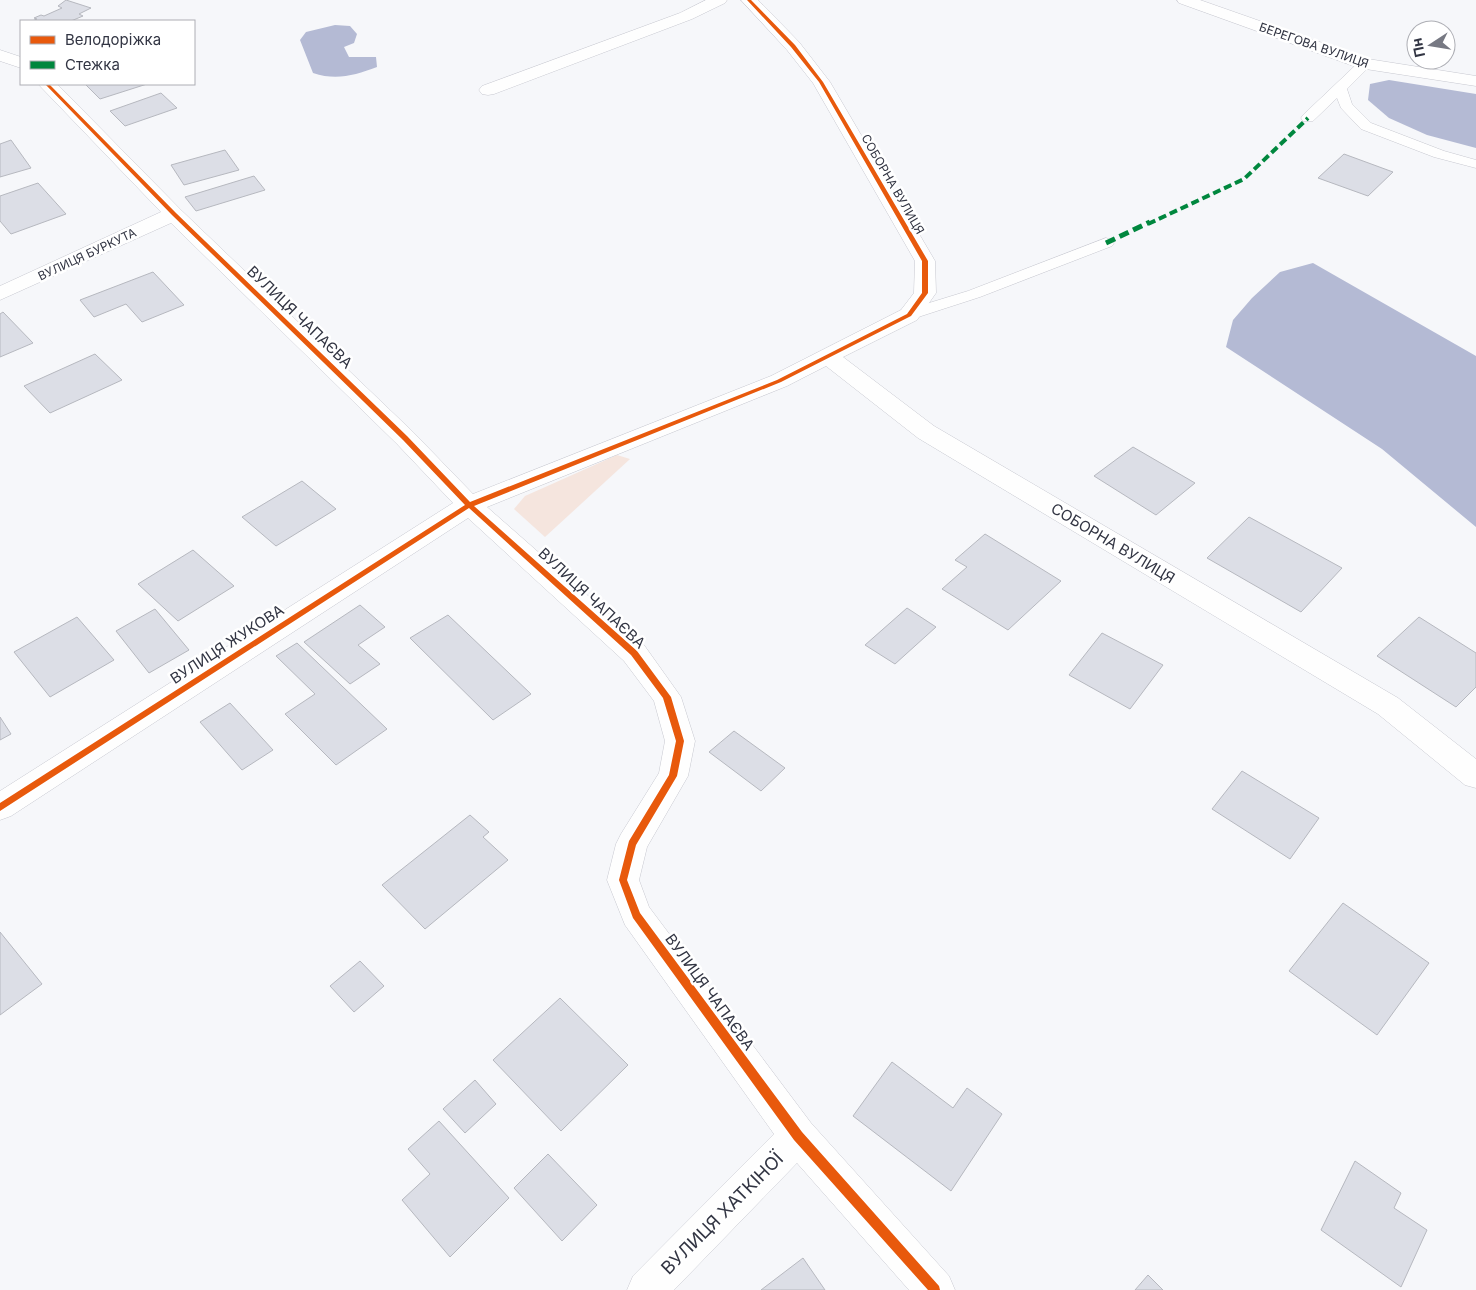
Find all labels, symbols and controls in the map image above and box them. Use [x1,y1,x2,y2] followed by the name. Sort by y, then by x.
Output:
[1257,19,1371,71] street label: БЕРЕГОВА ВУЛИЦЯ
[20,20,195,85] legend
[1406,20,1456,70] north arrow
[65,30,161,49] text: Велодоріжка
[1407,37,1428,59] text: Пн
[65,55,120,74] text: Стежка
[858,131,928,237] street label: СОБОРНА ВУЛИЦЯ
[35,225,139,283] street label: ВУЛИЦЯ БУРКУТА
[243,262,357,372] street label: ВУЛИЦЯ ЧАПАЄВА
[1048,499,1178,587] street label: СОБОРНА ВУЛИЦЯ
[535,544,649,652] street label: ВУЛИЦЯ ЧАПАЄВА
[167,600,287,688] street label: ВУЛИЦЯ ЖУКОВА
[661,930,759,1054] street label: ВУЛИЦЯ ЧАПАЄВА
[656,1146,788,1278] street label: ВУЛИЦЯ ХАТКІНОЇ

